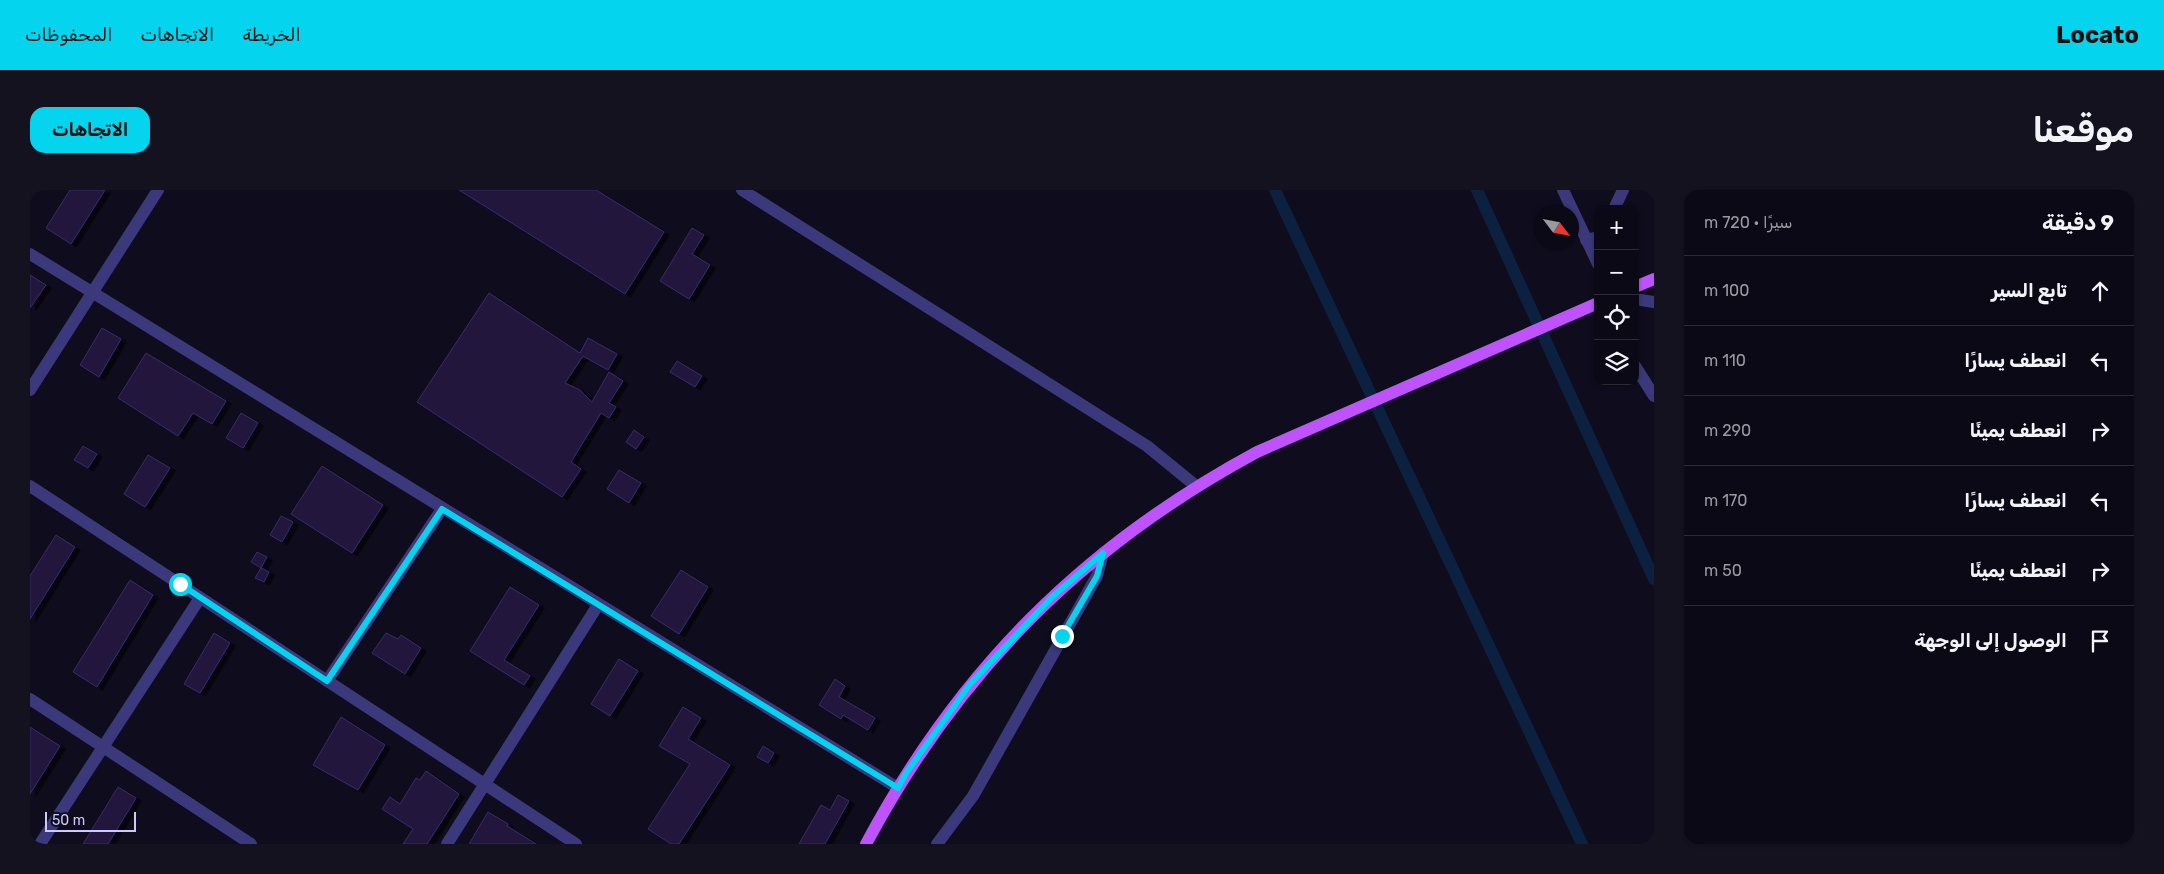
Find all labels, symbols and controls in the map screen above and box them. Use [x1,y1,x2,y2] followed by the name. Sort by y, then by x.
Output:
[2056,21,2139,49] text: Locato
[25,24,112,46] text: المحفوظات
[140,24,214,46] text: الاتجاهات
[242,24,301,46] text: الخريطة
[30,107,150,153] button: الاتجاهات
[2032,109,2134,151] text: موقعنا
[1534,205,1579,250] north arrow
[1594,205,1639,385] map controls
[1594,205,1639,250] button: +
[2042,210,2114,235] text: 9 دقيقة
[1704,213,1793,232] text: سيرًا · 720 m
[1594,250,1639,295] button: −
[2086,277,2114,305] icon: ahead
[1991,279,2067,302] text: تابع السير
[1704,281,1749,300] text: 100 m
[1594,295,1639,340] button: locate
[1594,340,1639,385] button: layers
[2086,347,2114,375] icon: left
[1964,349,2067,372] text: انعطف يسارًا
[1704,351,1746,370] text: 110 m
[2086,417,2114,445] icon: right
[1970,419,2067,442] text: انعطف يمينًا
[1704,421,1751,440] text: 290 m
[2086,487,2114,515] icon: left
[1964,489,2067,512] text: انعطف يسارًا
[1704,491,1747,510] text: 170 m
[2086,557,2114,585] icon: right
[1970,559,2067,582] text: انعطف يمينًا
[1704,561,1742,580] text: 50 m
[169,573,192,596] route start
[1051,625,1074,648] route end
[2086,627,2114,655] icon: arrive
[1914,629,2067,652] text: الوصول إلى الوجهة
[45,809,136,832] scale bar
[52,812,85,829] text: 50 m

